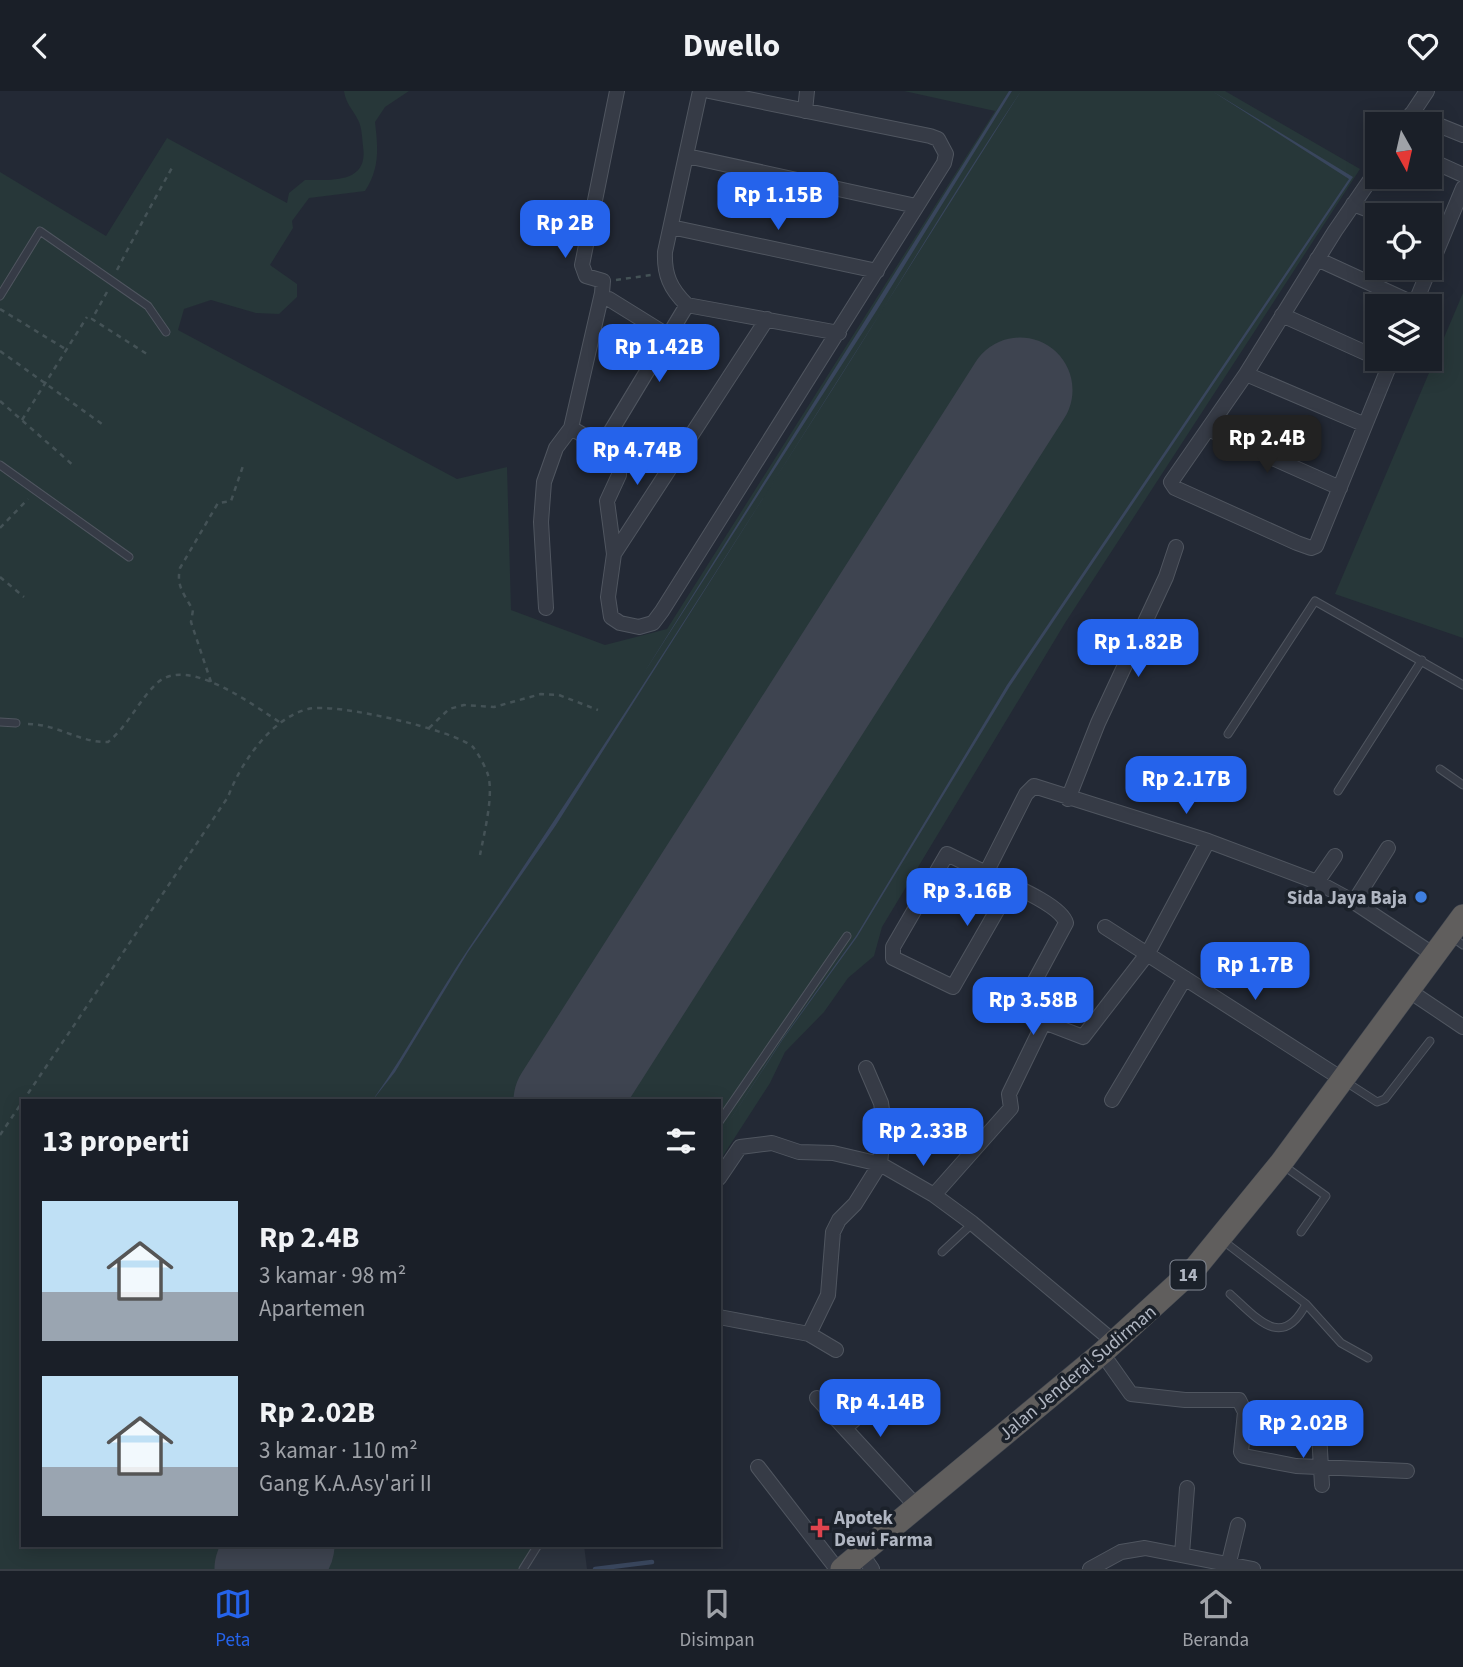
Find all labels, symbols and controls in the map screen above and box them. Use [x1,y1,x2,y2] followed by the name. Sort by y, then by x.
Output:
[683,23,780,69] text: Dwello
[21,27,59,65] icon: back
[1404,27,1442,65] icon: heart
[1365,112,1442,189] north arrow
[1365,112,1442,371] map controls
[706,173,850,232] pin: Rp 1.15B
[733,178,823,211] text: Rp 1.15B
[516,201,614,260] pin: Rp 2B
[1365,203,1442,280] button: locate
[536,206,594,239] text: Rp 2B
[1365,294,1442,371] button: layers
[587,324,731,384] pin: Rp 1.42B
[614,330,704,363] text: Rp 1.42B
[1202,415,1332,475] pin: Rp 2.4B
[1229,421,1305,454] text: Rp 2.4B
[565,427,709,487] pin: Rp 4.74B
[592,433,682,466] text: Rp 4.74B
[1066,619,1210,679] pin: Rp 1.82B
[1093,625,1183,658] text: Rp 1.82B
[1114,757,1258,816] pin: Rp 2.17B
[1141,762,1231,795] text: Rp 2.17B
[895,869,1039,928] pin: Rp 3.16B
[922,874,1012,907] text: Rp 3.16B
[1287,885,1407,912] place label: Sida Jaya Baja
[1413,889,1429,905] marker: Sida Jaya Baja
[1190,943,1320,1002] pin: Rp 1.7B
[1217,948,1293,981] text: Rp 1.7B
[961,977,1105,1037] pin: Rp 3.58B
[988,983,1078,1016] text: Rp 3.58B
[851,1109,995,1168] pin: Rp 2.33B
[878,1114,968,1147] text: Rp 2.33B
[42,1120,190,1163] text: 13 properti
[662,1122,700,1160] icon: filters
[259,1216,359,1259] text: Rp 2.4B
[98,1229,182,1313] icon: home
[259,1259,406,1292] text: 3 kamar · 98 m²
[1170,1261,1206,1289] road number: 14
[259,1292,365,1325] text: Apartemen
[993,1299,1163,1447] street label: Jalan Jenderal Sudirman
[808,1379,952,1439] pin: Rp 4.14B
[835,1385,925,1418] text: Rp 4.14B
[259,1391,375,1434] text: Rp 2.02B
[1231,1401,1375,1460] pin: Rp 2.02B
[98,1404,182,1488] icon: home
[1258,1406,1348,1439] text: Rp 2.02B
[259,1434,418,1467] text: 3 kamar · 110 m²
[259,1467,432,1500] text: Gang K.A.Asy'ari II
[833,1505,933,1554] place label: Apotek Dewi Farma
[812,1520,828,1536] marker: Apotek Dewi Farma
[214,1585,252,1654] tab: Peta
[680,1585,755,1654] tab: Disimpan
[1182,1585,1249,1654] tab: Beranda

